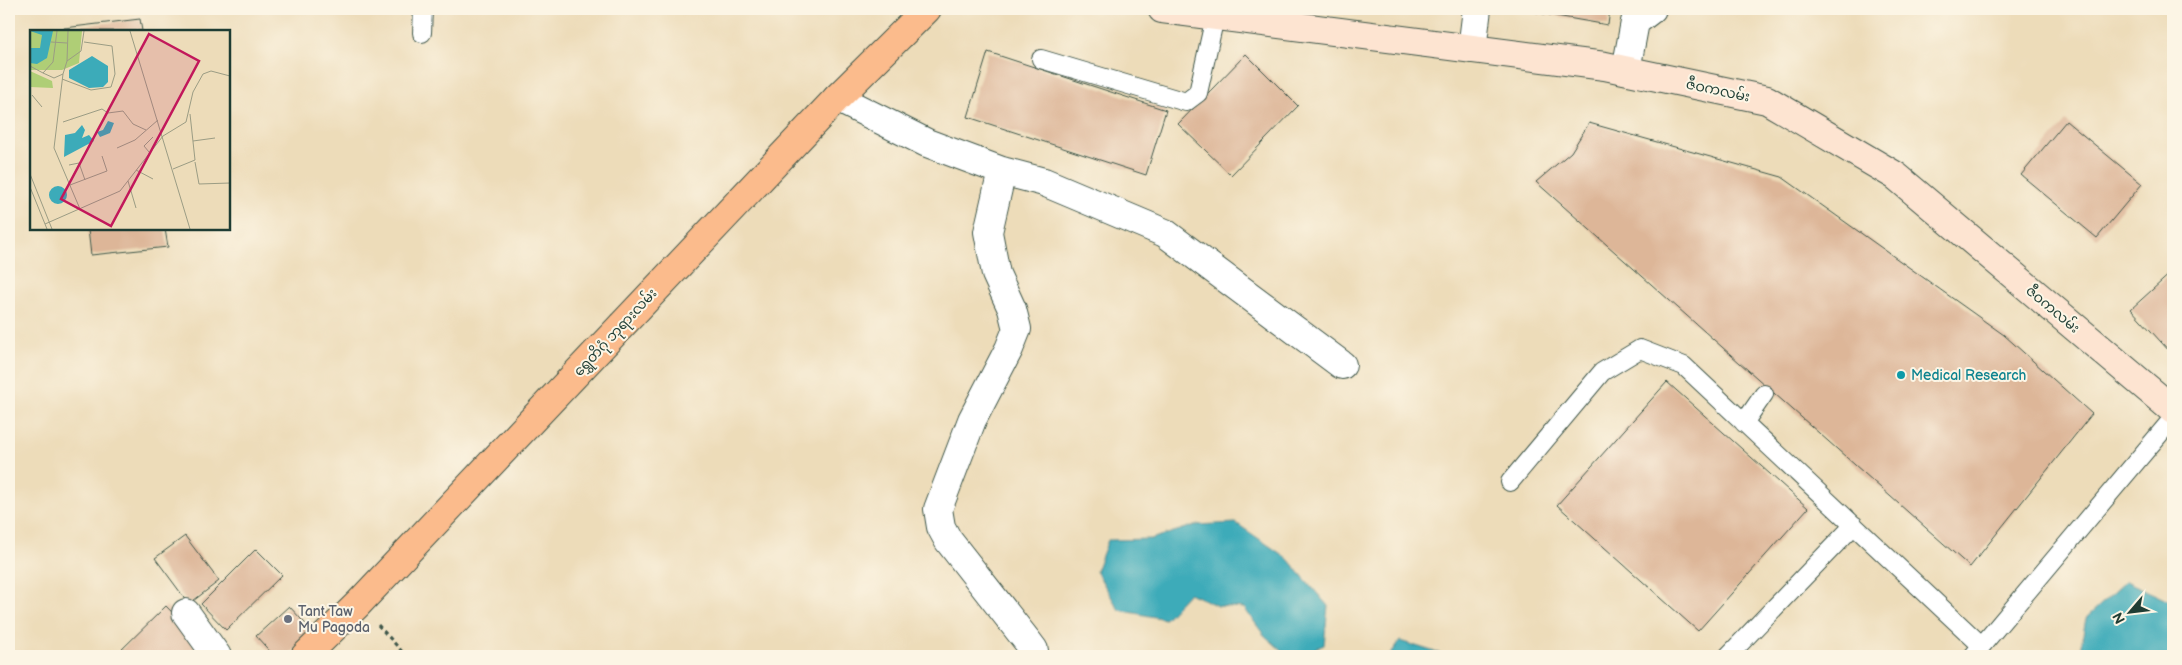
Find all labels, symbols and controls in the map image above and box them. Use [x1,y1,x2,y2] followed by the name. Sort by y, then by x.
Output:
[30,30,230,230] inset map
[1684,73,1752,106] street label: ဇီဝကလမ်း
[2022,281,2084,337] street label: ဇီဝကလမ်း
[569,284,663,382] street label: ရွှေတိဂုံ ဘုရားလမ်း
[1911,367,2027,384] place label: Medical Research
[1895,369,1907,381] marker: Medical Research
[2104,588,2154,638] north arrow
[298,603,370,636] place label: Tant Taw Mu Pagoda
[2109,609,2129,627] text: N
[282,613,294,625] marker: Tant Taw Mu Pagoda

